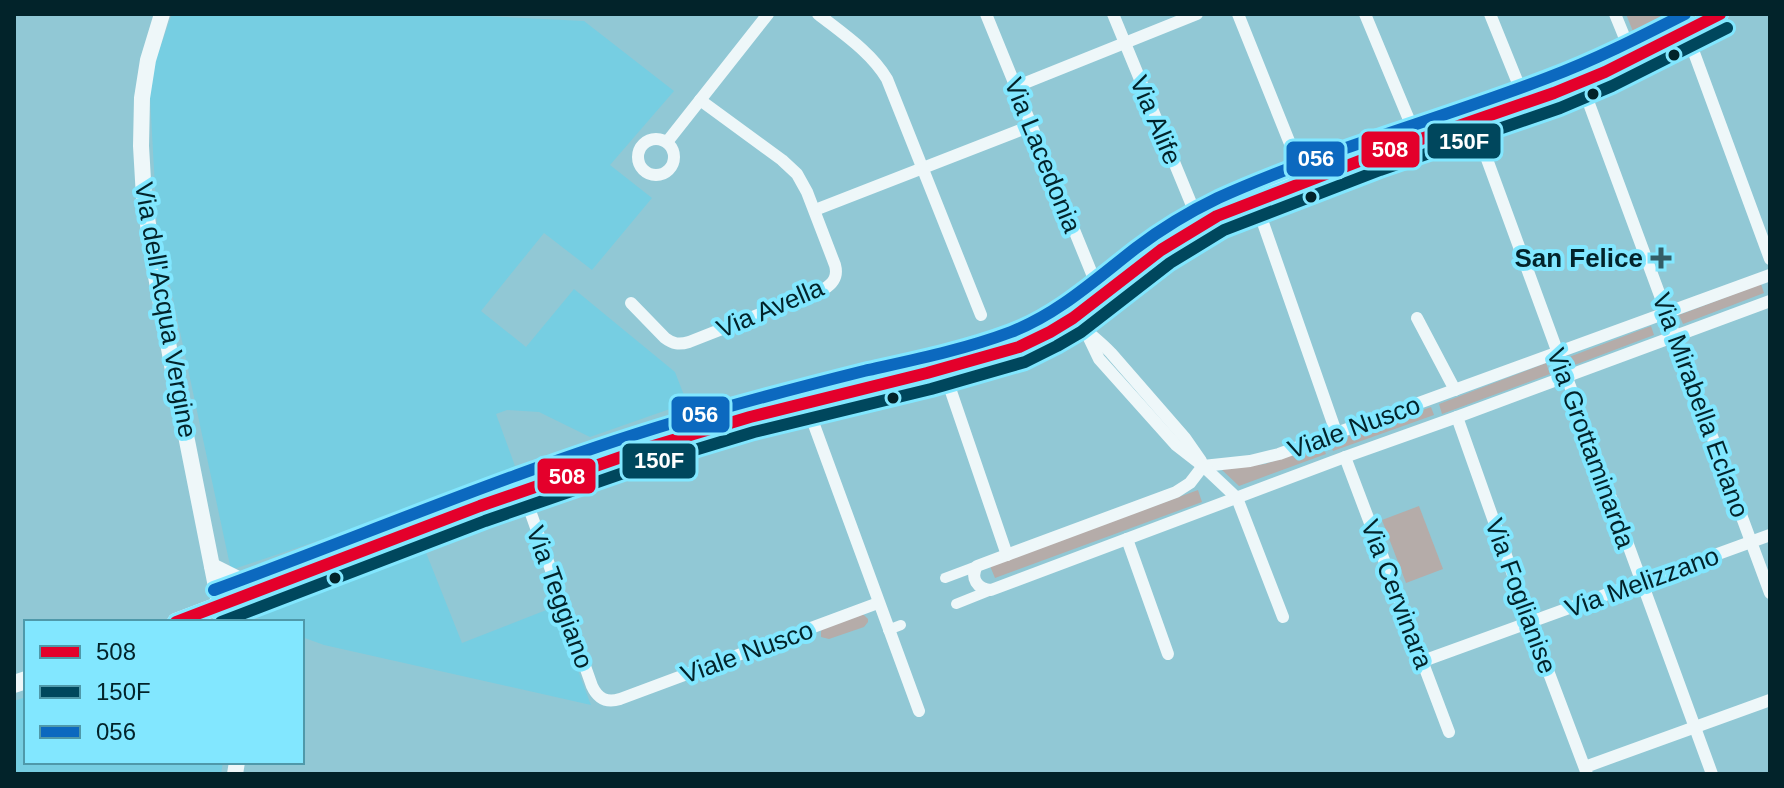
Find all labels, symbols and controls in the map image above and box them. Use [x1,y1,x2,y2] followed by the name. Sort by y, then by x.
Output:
[1666,47,1682,63] unlabelled marker
[1124,71,1188,169] street label: Via Alife
[998,73,1088,237] street label: Via Lacedonia
[1585,86,1601,102] unlabelled marker
[1426,122,1502,160] line badge: 150F
[1439,129,1489,154] text: 150F
[1360,130,1421,169] line badge: 508
[1372,137,1408,162] text: 508
[1285,140,1346,178] line badge: 056
[1298,146,1334,171] text: 056
[129,180,203,440] street label: Via dell'Acqua Vergine
[1303,189,1319,205] unlabelled marker
[1514,243,1643,273] place label: San Felice
[1650,247,1672,269] marker: San Felice
[712,272,828,344] street label: Via Avella
[1646,289,1756,521] street label: Via Mirabella Eclano
[1541,344,1641,553] street label: Via Grottaminarda
[1284,389,1424,465] street label: Viale Nusco
[885,390,901,406] unlabelled marker
[670,395,731,434] line badge: 056
[682,402,718,427] text: 056
[621,442,697,480] line badge: 150F
[634,448,684,473] text: 150F
[536,457,597,495] line badge: 508
[549,464,585,489] text: 508
[1479,514,1563,678] street label: Via Foglianise
[1355,515,1439,673] street label: Via Cervinara
[520,522,600,672] street label: Via Teggiano
[1561,540,1723,624] street label: Via Melizzano
[327,570,343,586] unlabelled marker
[677,614,817,690] street label: Viale Nusco
[24,620,304,764] legend
[96,638,136,665] text: 508
[96,678,151,705] text: 150F
[96,718,136,745] text: 056

